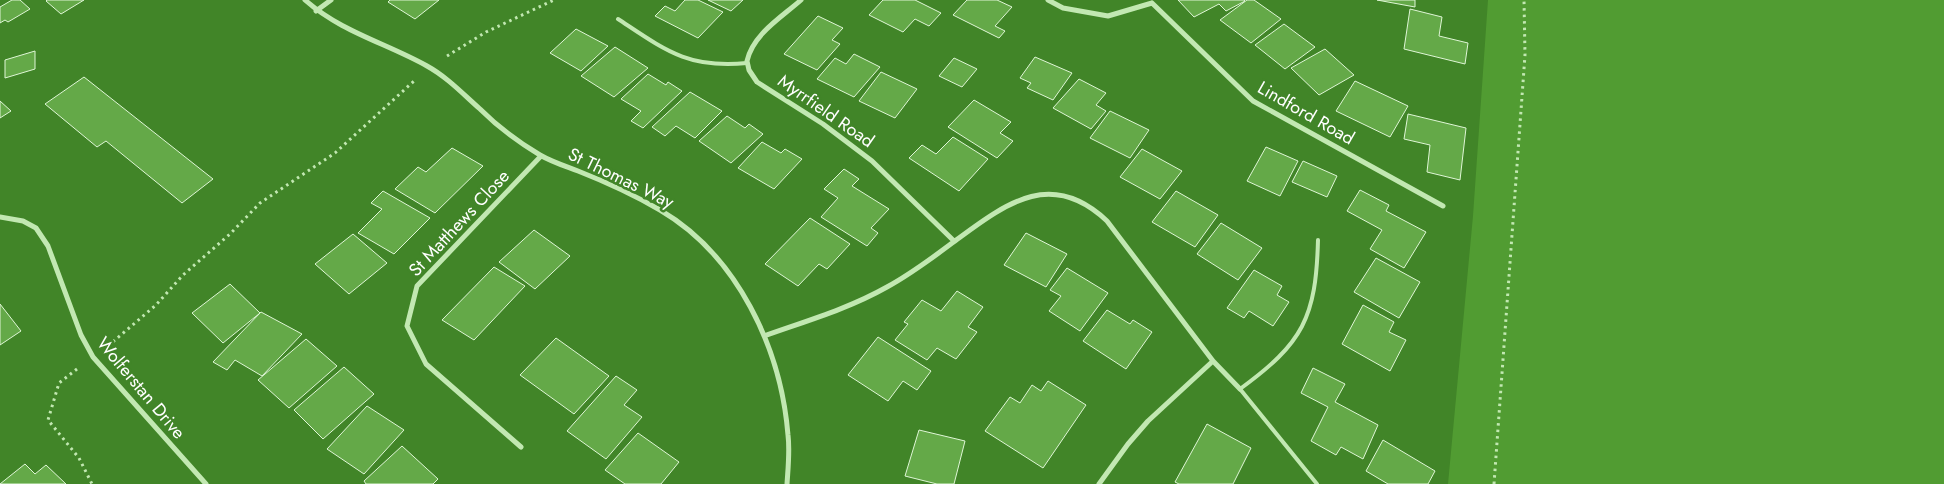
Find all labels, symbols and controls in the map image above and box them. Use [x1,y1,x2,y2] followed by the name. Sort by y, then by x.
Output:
[772,68,880,154] street label: Myrrfield Road
[1253,75,1359,151] street label: Lindford Road
[564,141,678,215] street label: St Thomas Way
[403,164,515,282] street label: St Matthews Close
[91,331,191,445] street label: Wolferstan Drive

